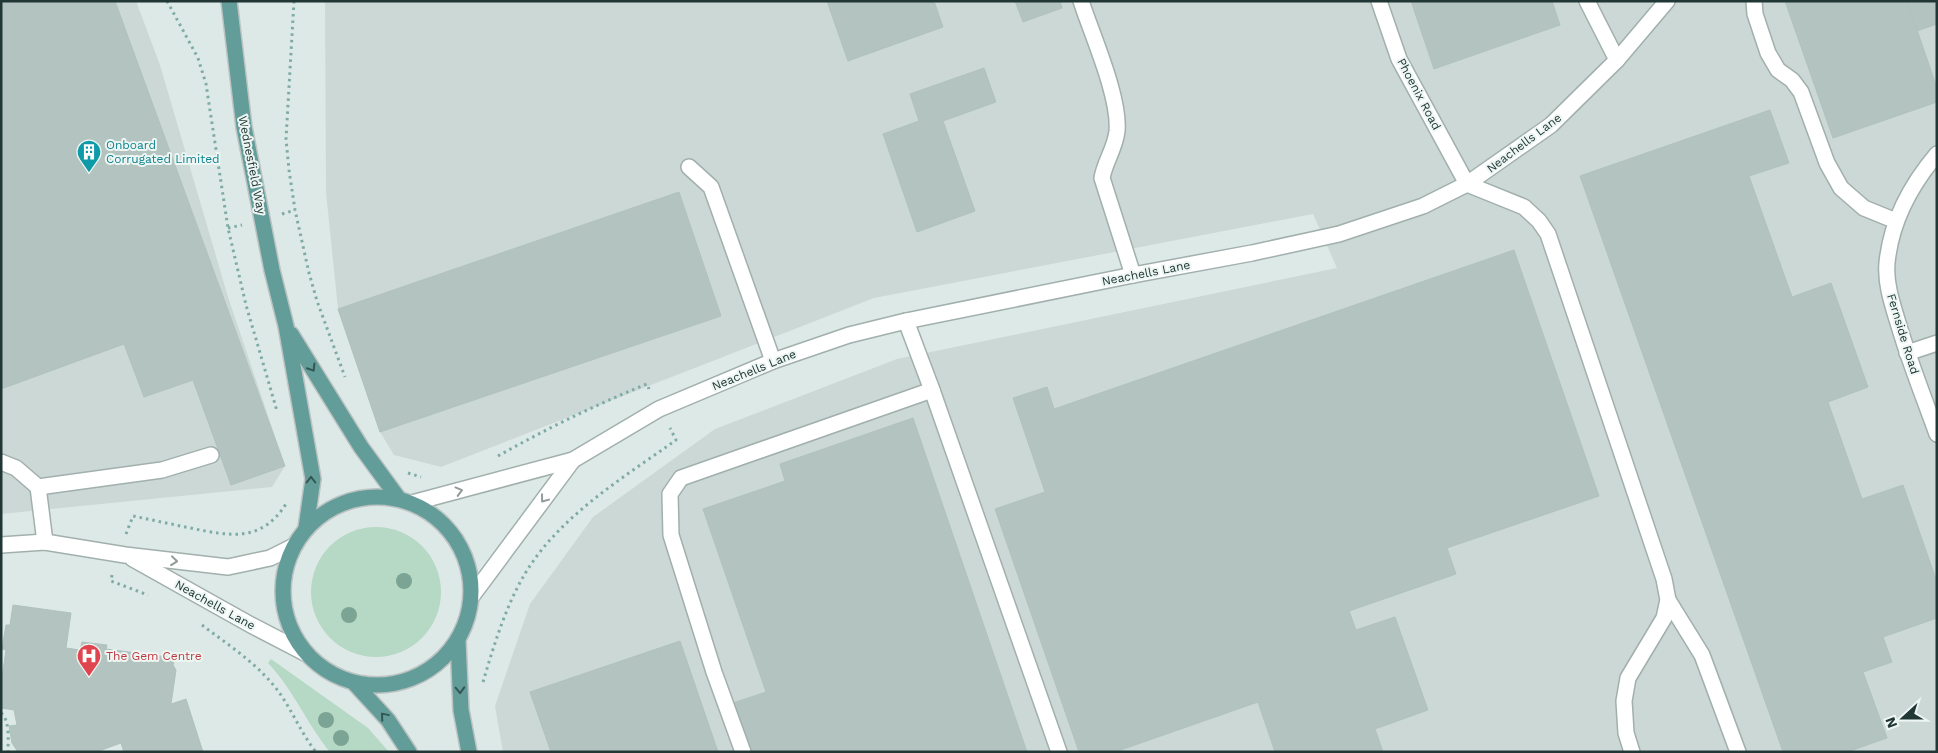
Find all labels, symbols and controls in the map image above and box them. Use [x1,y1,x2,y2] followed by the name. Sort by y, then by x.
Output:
[1394,56,1444,132] street label: Phoenix Road
[1484,110,1564,176] street label: Neachells Lane
[236,115,269,216] street label: Wednesfield Way
[106,138,220,166] place label: Onboard Corrugated Limited
[76,139,102,173] building icon: Onboard Corrugated Limited
[1101,258,1191,288] street label: Neachells Lane
[1884,292,1922,376] street label: Fernside Road
[710,347,798,393] street label: Neachells Lane
[305,362,315,371] one-way arrow
[306,476,316,484] one-way arrow
[454,486,462,496] one-way arrow
[541,493,550,503] one-way arrow
[170,555,178,566] one-way arrow
[172,577,258,633] street label: Neachells Lane
[76,643,102,677] hospital icon: The Gem Centre
[106,649,202,663] place label: The Gem Centre
[454,686,465,694] one-way arrow
[1878,693,1928,743] north arrow
[381,713,390,722] one-way arrow
[1882,715,1900,730] text: N

